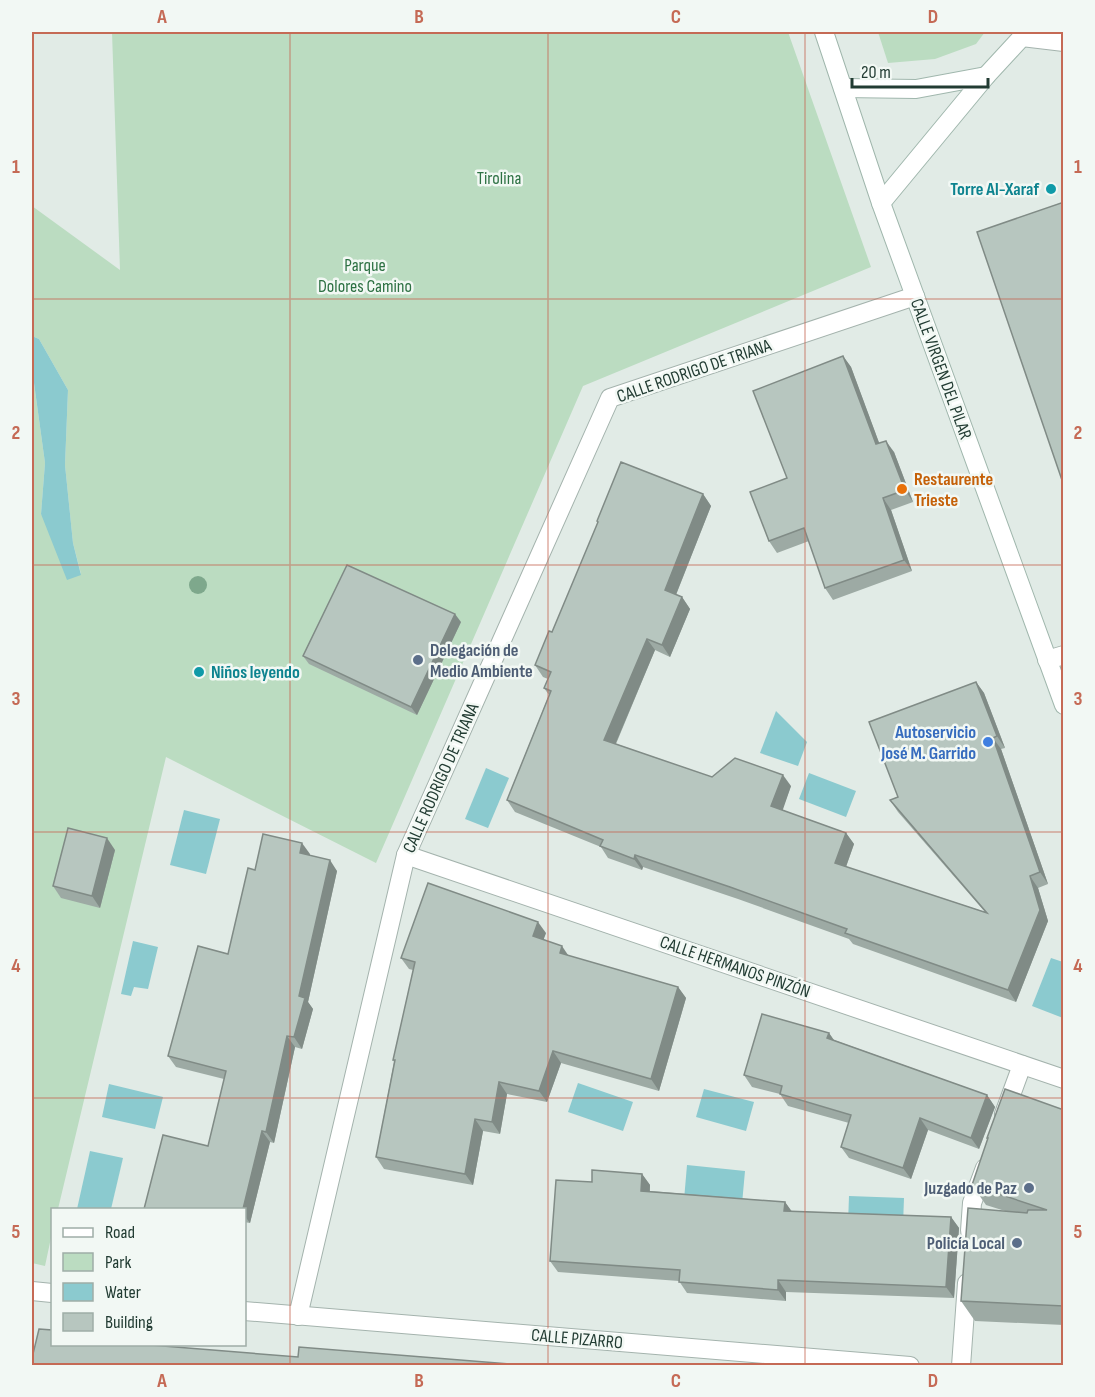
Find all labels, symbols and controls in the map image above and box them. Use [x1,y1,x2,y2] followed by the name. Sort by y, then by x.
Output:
[156,5,167,29] text: A
[414,5,424,29] text: B
[671,5,681,29] text: C
[928,5,938,29] text: D
[852,51,988,89] scale bar
[861,62,891,83] text: 20 m
[12,155,20,179] text: 1
[1074,155,1082,179] text: 1
[477,168,521,189] park label: Tirolina
[950,179,1039,200] place label: Torre Al-Xaraf
[1044,182,1058,196] marker: Torre Al-Xaraf
[318,255,412,297] park label: Parque Dolores Camino
[906,296,976,442] street label: CALLE VIRGEN DEL PILAR
[614,335,774,407] street label: CALLE RODRIGO DE TRIANA
[12,421,20,445] text: 2
[1074,421,1082,445] text: 2
[914,469,993,511] place label: Restaurente Trieste
[895,482,909,496] marker: Restaurente Trieste
[430,640,533,682] place label: Delegación de Medio Ambiente
[411,653,425,667] marker: Delegación de Medio Ambiente
[211,662,300,683] place label: Niños leyendo
[192,665,206,679] marker: Niños leyendo
[12,687,21,711] text: 3
[1074,687,1083,711] text: 3
[399,700,484,856] street label: CALLE RODRIGO DE TRIANA
[880,722,976,764] place label: Autoservicio José M. Garrido
[981,735,995,749] marker: Autoservicio José M. Garrido
[657,931,813,1003] street label: CALLE HERMANOS PINZÓN
[11,954,21,978] text: 4
[1073,954,1083,978] text: 4
[923,1178,1017,1199] place label: Juzgado de Paz
[1022,1181,1036,1195] marker: Juzgado de Paz
[51,1208,246,1346] legend
[12,1220,21,1244] text: 5
[1074,1220,1083,1244] text: 5
[105,1222,135,1243] text: Road
[927,1233,1005,1254] place label: Policía Local
[1010,1236,1024,1250] marker: Policía Local
[105,1252,131,1273] text: Park
[105,1282,141,1303] text: Water
[105,1312,153,1333] text: Building
[530,1325,624,1353] street label: CALLE PIZARRO
[156,1369,167,1393] text: A
[414,1369,424,1393] text: B
[671,1369,681,1393] text: C
[928,1369,938,1393] text: D

